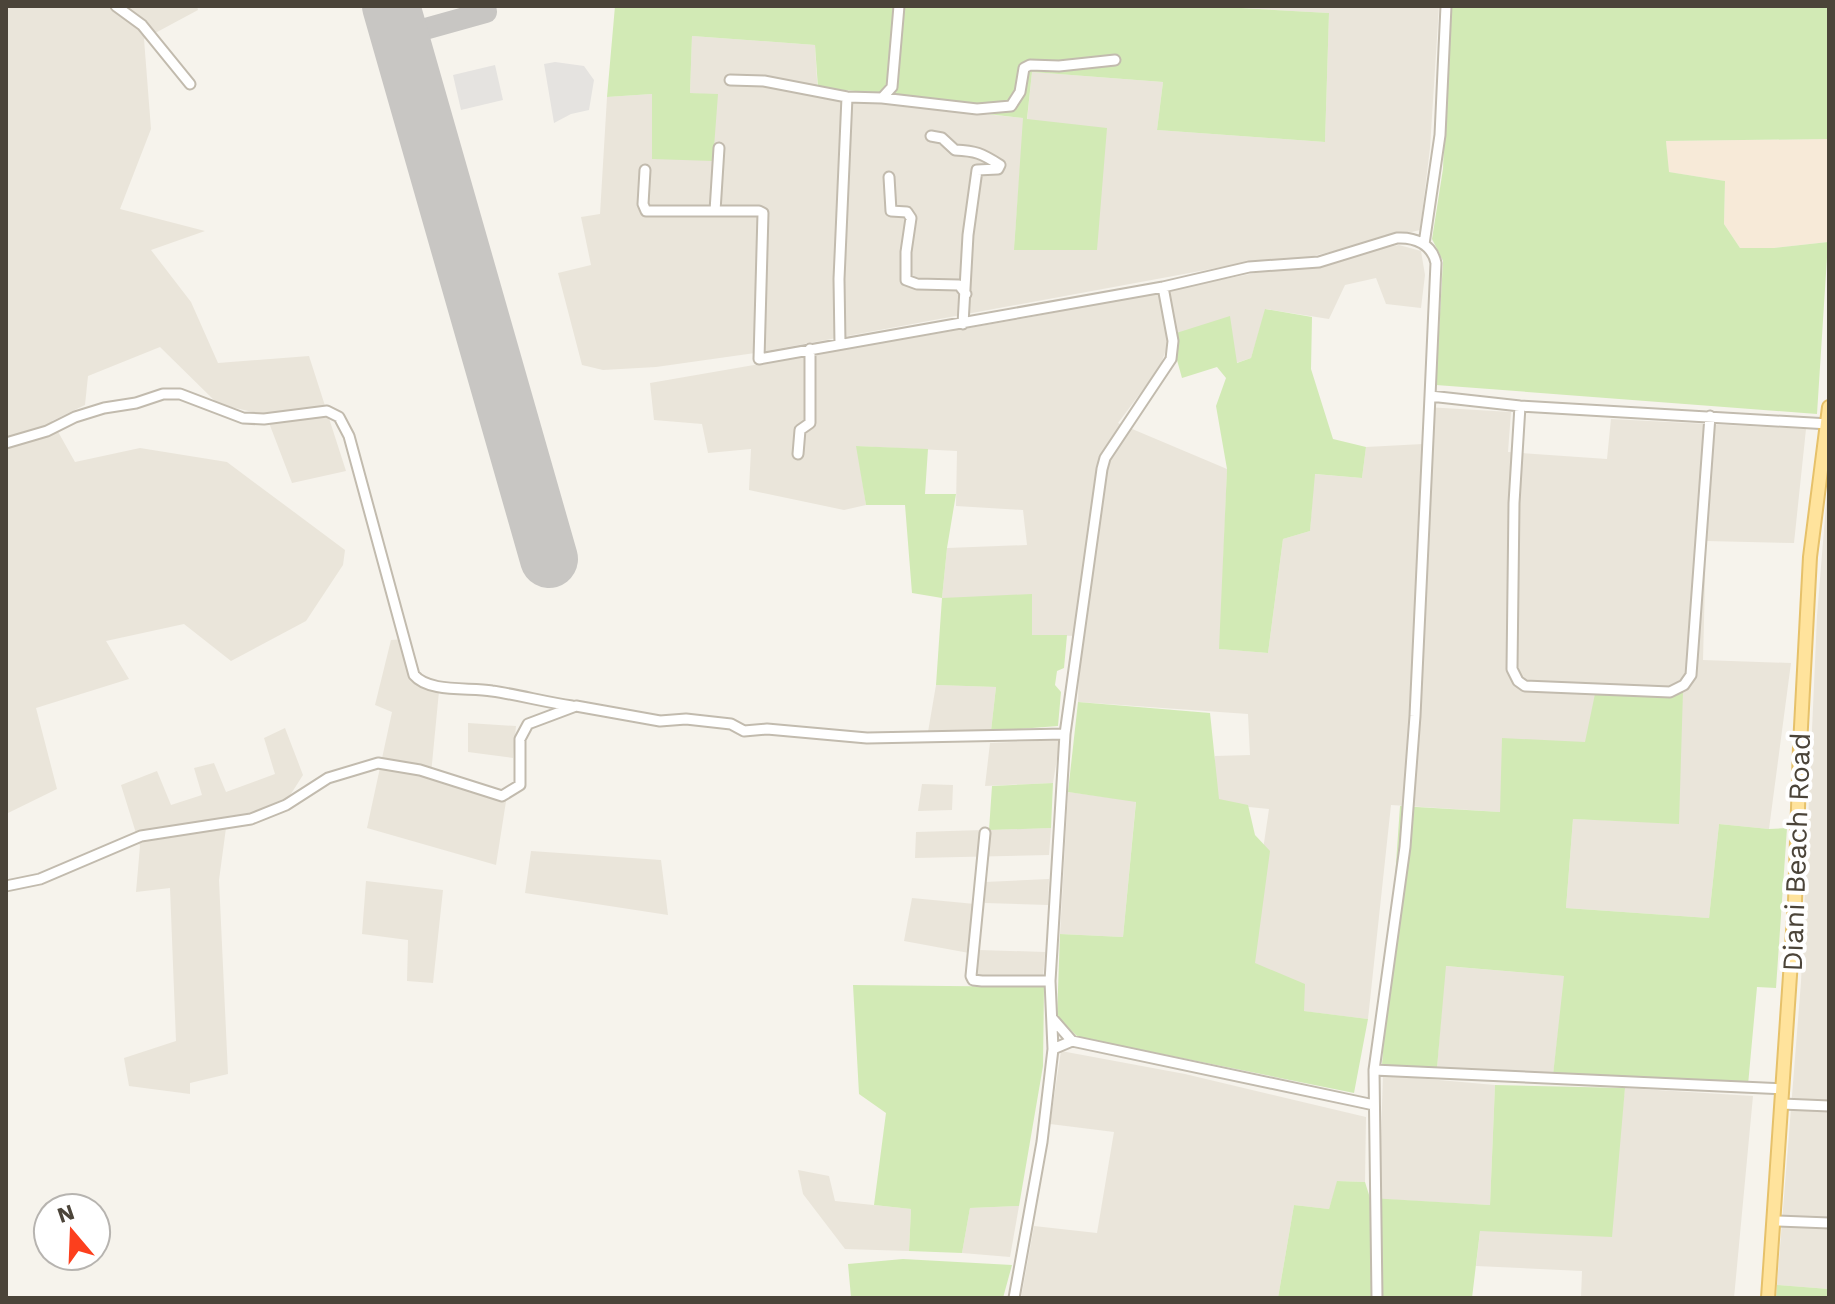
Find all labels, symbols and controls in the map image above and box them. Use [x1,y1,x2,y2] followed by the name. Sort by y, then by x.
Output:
[1776,732,1817,972] street label: Diani Beach Road
[32,1192,112,1272] north arrow
[54,1199,77,1228] text: N

